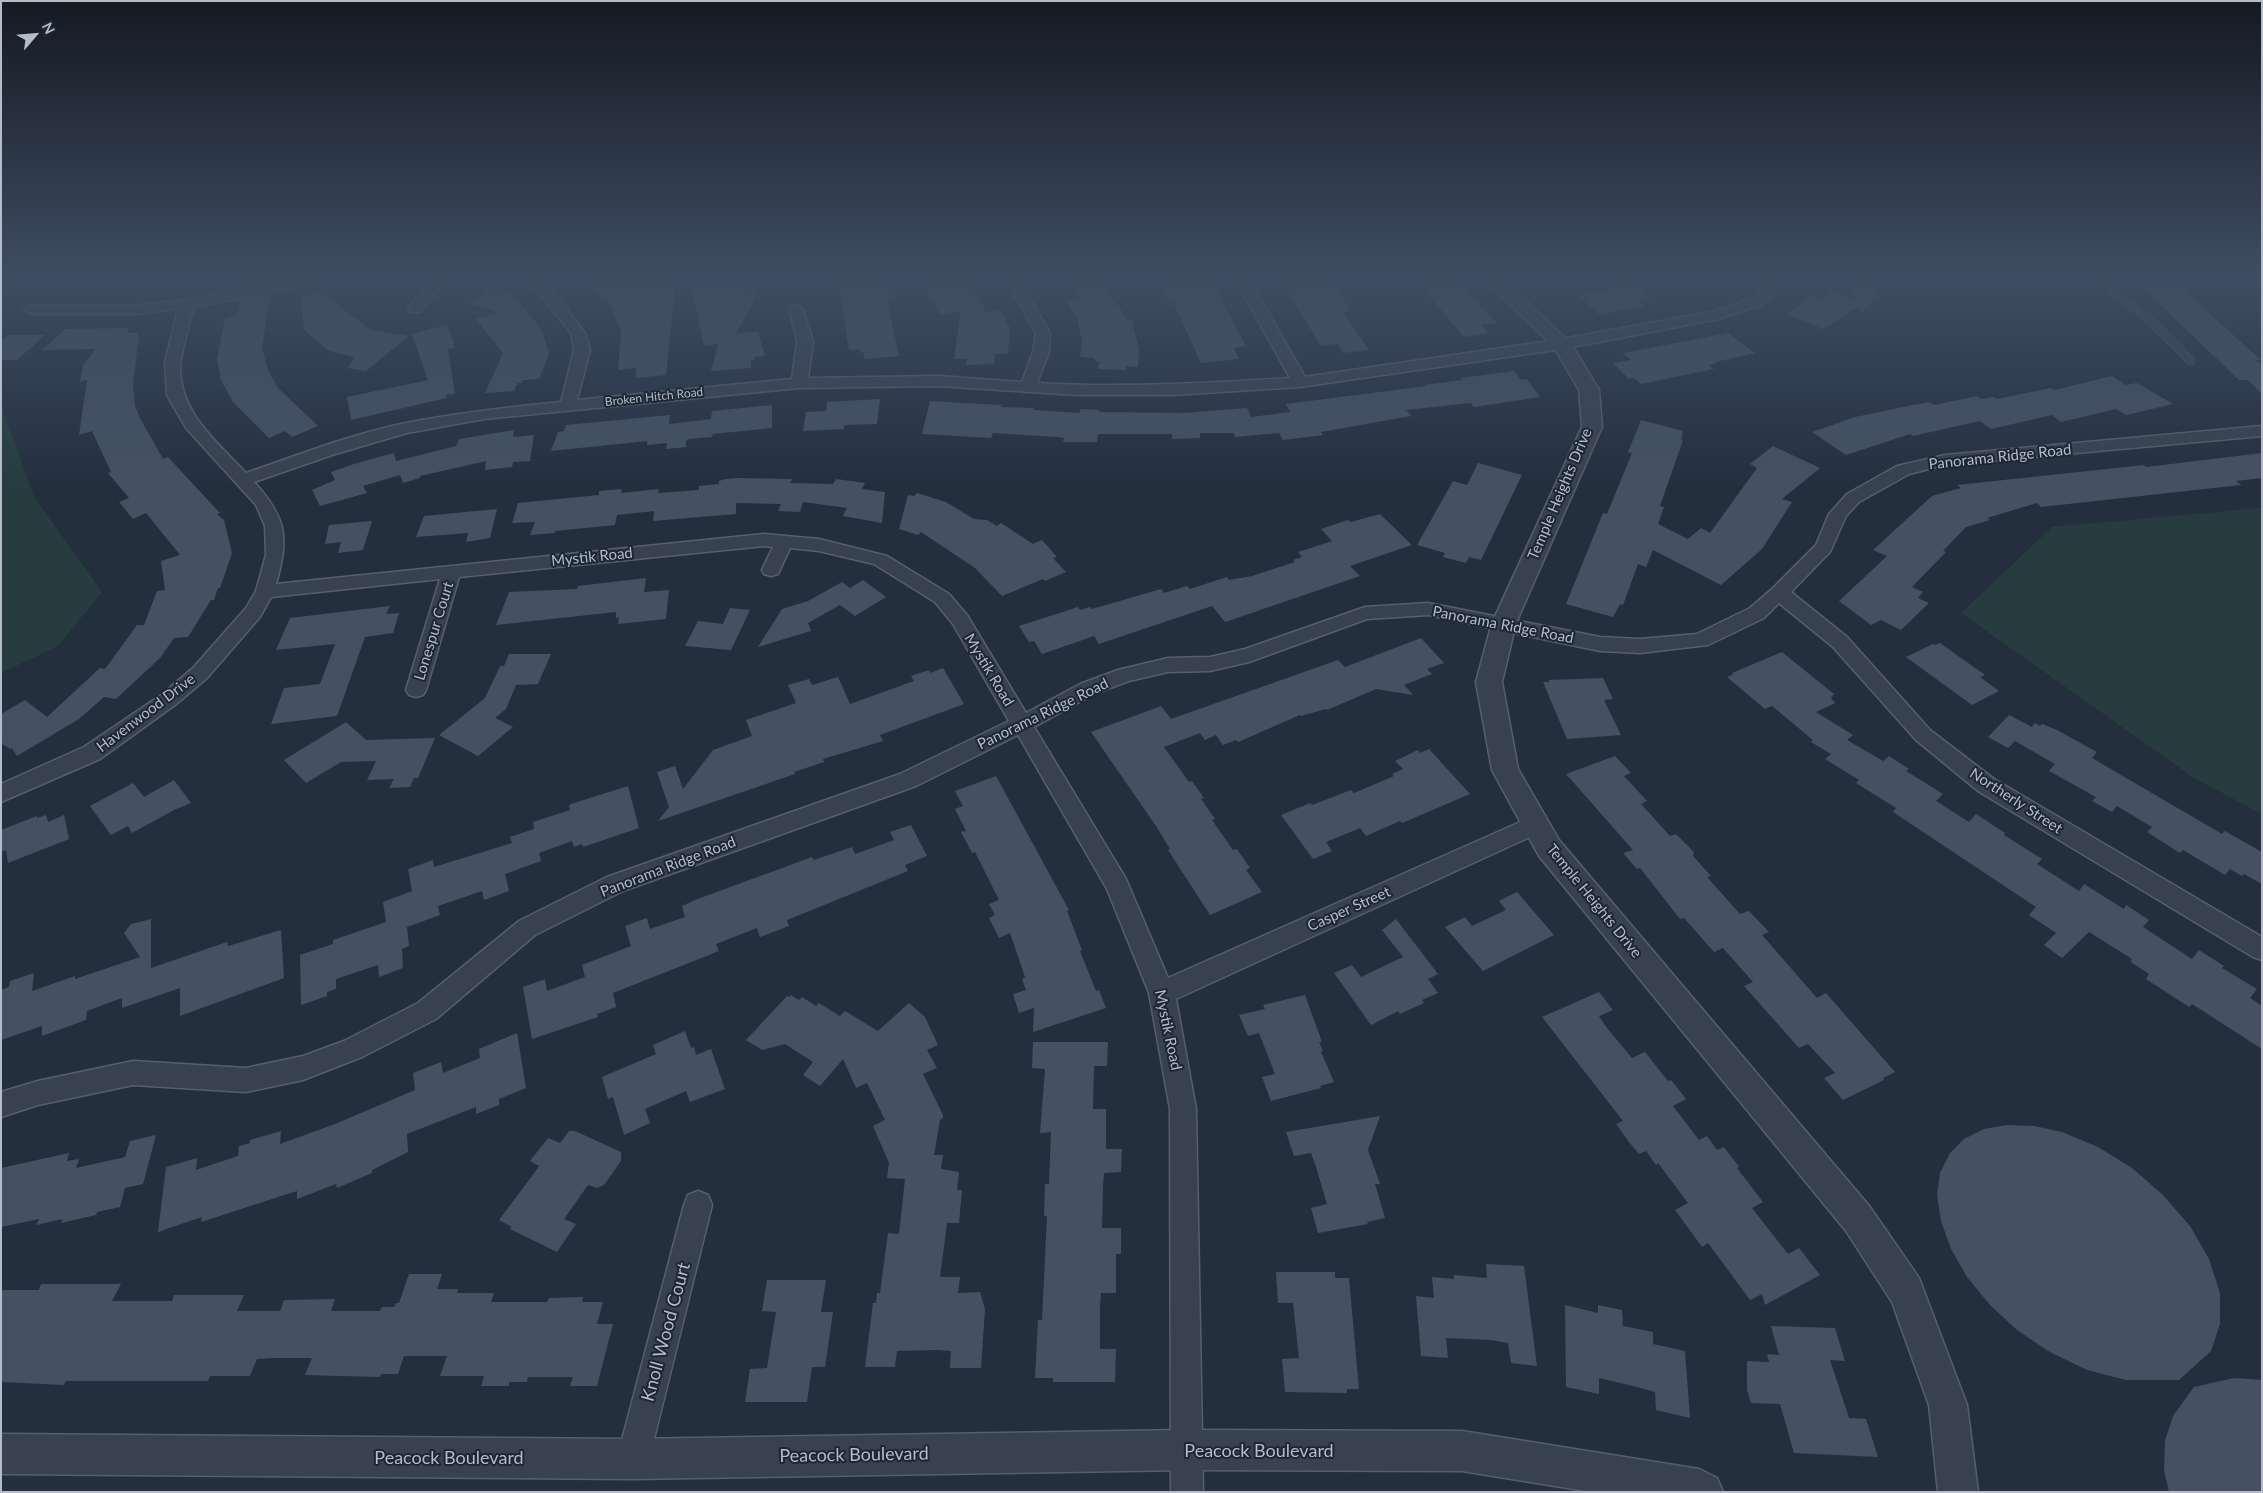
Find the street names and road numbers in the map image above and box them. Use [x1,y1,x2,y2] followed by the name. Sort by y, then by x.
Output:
[604,385,704,409] street label: Broken Hitch Road
[1524,425,1596,563] street label: Temple Heights Drive
[1928,441,2072,473] street label: Panorama Ridge Road
[550,544,634,570] street label: Mystik Road
[410,580,458,682] street label: Lonespur Court
[1431,602,1575,648] street label: Panorama Ridge Road
[960,630,1018,710] street label: Mystik Road
[93,670,199,756] street label: Havenwood Drive
[975,674,1111,754] street label: Panorama Ridge Road
[1966,764,2066,838] street label: Northerly Street
[598,833,738,901] street label: Panorama Ridge Road
[1543,840,1645,962] street label: Temple Heights Drive
[1305,883,1393,935] street label: Casper Street
[1151,988,1185,1072] street label: Mystik Road
[637,1260,695,1404] street label: Knoll Wood Court
[1184,1440,1334,1462] street label: Peacock Boulevard
[779,1443,929,1467] street label: Peacock Boulevard
[374,1447,524,1469] street label: Peacock Boulevard

